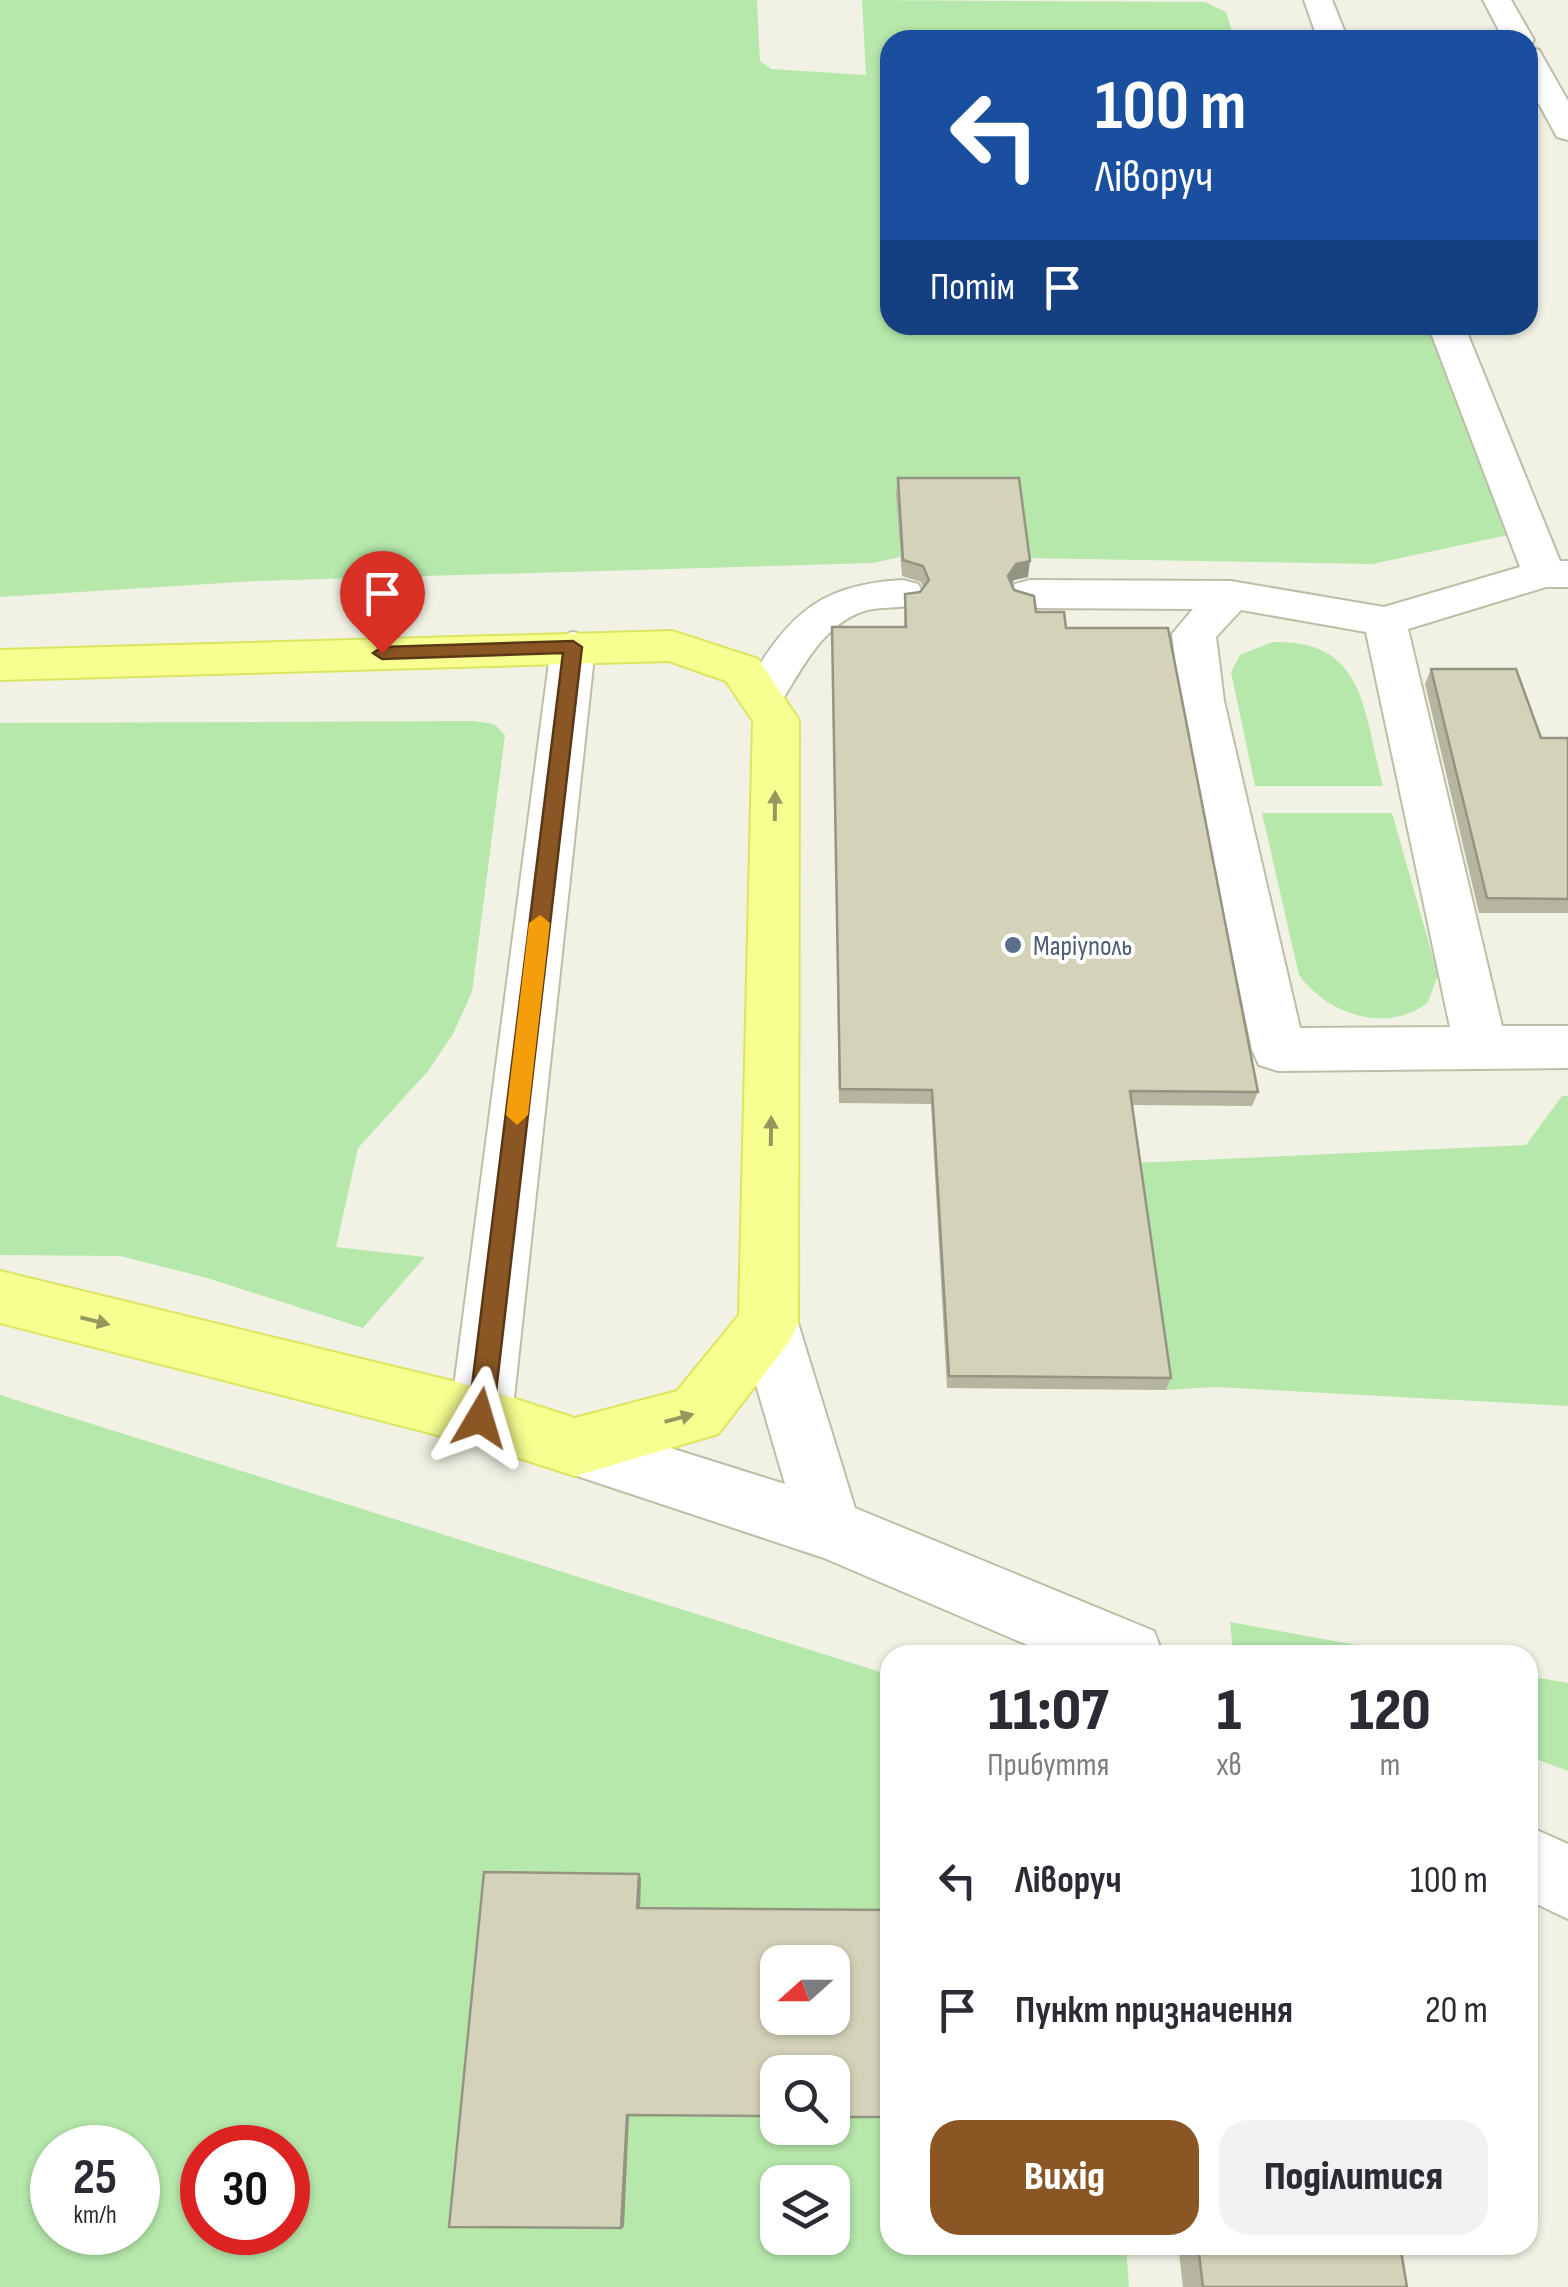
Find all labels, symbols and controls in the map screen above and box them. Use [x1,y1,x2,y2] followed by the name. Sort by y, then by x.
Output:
[1095,65,1246,149] text: 100 m
[930,70,1060,200] icon: left
[1095,150,1213,205] text: Ліворуч
[1035,260,1090,315] icon: arrive
[930,265,1015,310] text: Потім
[340,551,425,654] pin
[355,566,410,621] icon: arrive
[767,790,783,822] one-way arrow
[1033,930,1132,963] place label: Маріуполь
[1002,934,1024,956] marker: Маріуполь
[763,1115,779,1147] one-way arrow
[80,1314,111,1329] one-way arrow
[428,1366,532,1470] position arrow
[664,1410,695,1426] one-way arrow
[988,1675,1108,1747] text: 11:07
[1217,1675,1241,1747] text: 1
[1349,1675,1431,1747] text: 120
[987,1746,1109,1785] text: Прибуття
[1216,1746,1242,1785] text: хв
[1380,1746,1400,1785] text: m
[930,1853,985,1908] icon: left
[1015,1858,1122,1903] text: Ліворуч
[1410,1858,1488,1903] text: 100 m
[760,1945,850,2035] north arrow
[760,1945,850,2255] map controls
[930,1983,985,2038] icon: arrive
[1015,1988,1293,2033] text: Пункт призначення
[1425,1988,1488,2033] text: 20 m
[760,2055,850,2145] button: search
[930,2120,1199,2235] button: Вихід
[1219,2120,1488,2235] button: Поділитися
[180,2125,310,2255] speed limit sign: 30
[73,2148,117,2208] text: 25
[760,2165,850,2255] button: layers
[73,2200,117,2231] text: km/h

